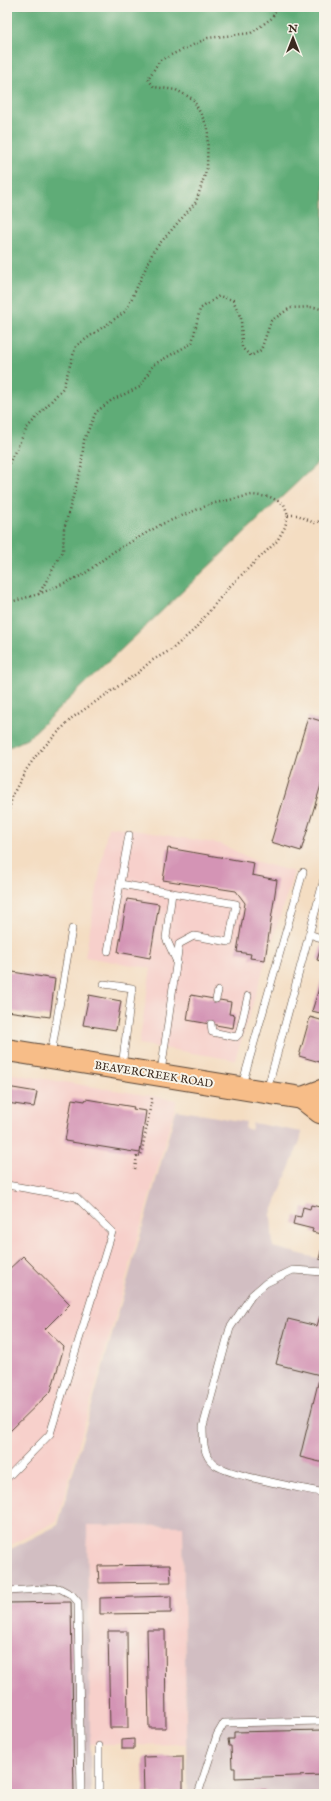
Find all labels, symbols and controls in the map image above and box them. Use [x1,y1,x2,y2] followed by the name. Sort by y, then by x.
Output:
[273,18,313,58] north arrow
[287,22,298,36] text: N
[94,1059,214,1091] street label: BEAVERCREEK ROAD

